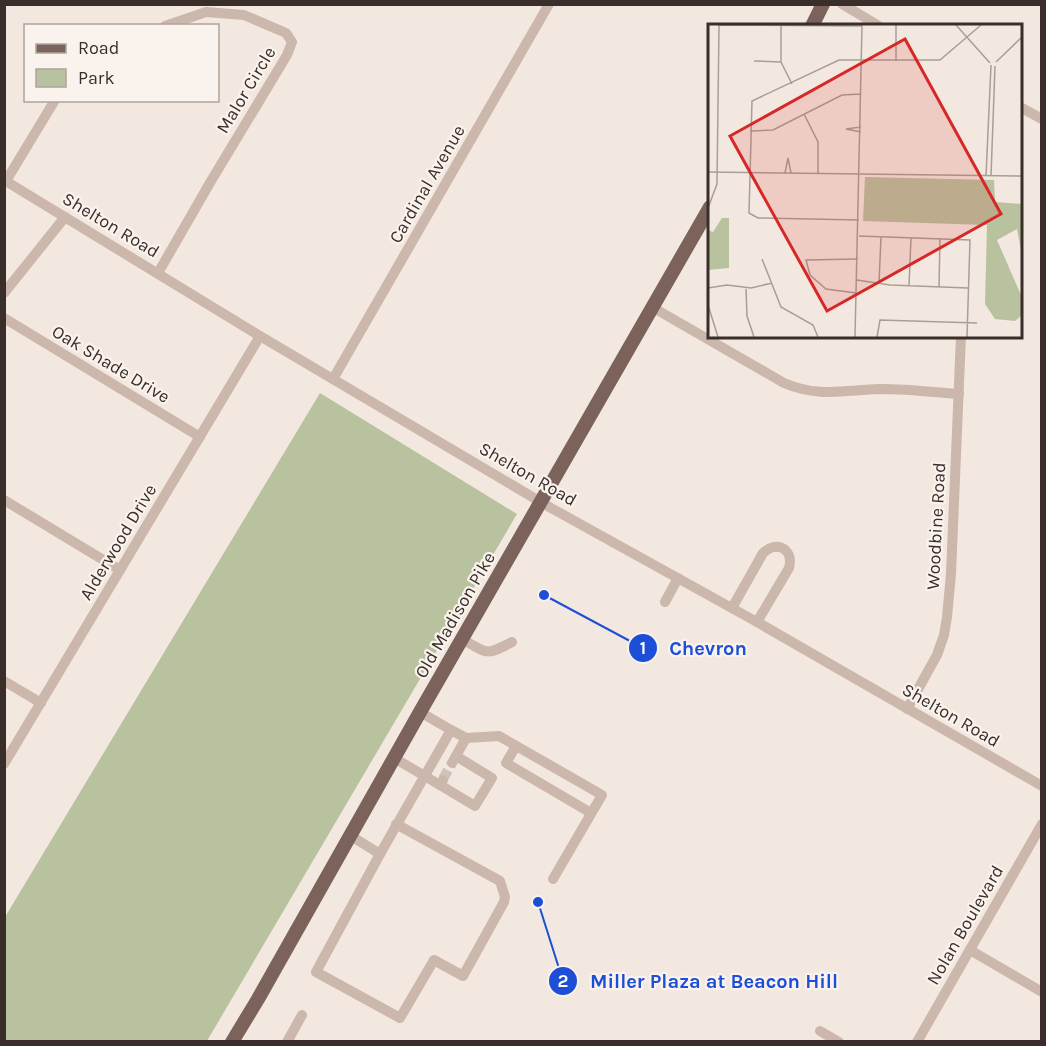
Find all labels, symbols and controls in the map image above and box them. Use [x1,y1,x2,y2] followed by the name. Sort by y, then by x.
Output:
[24,24,219,102] legend
[708,24,1022,338] inset map
[78,37,119,59] text: Road
[212,43,280,137] street label: Malor Circle
[78,67,115,89] text: Park
[384,121,470,247] street label: Cardinal Avenue
[59,187,163,263] street label: Shelton Road
[48,320,174,408] street label: Oak Shade Drive
[475,437,581,511] street label: Shelton Road
[922,462,950,590] street label: Woodbine Road
[75,480,161,604] street label: Alderwood Drive
[410,548,500,682] street label: Old Madison Pike
[628,629,759,667] callout: Chevron
[640,637,646,659] text: 1
[669,637,747,660] text: Chevron
[898,678,1004,752] street label: Shelton Road
[922,861,1008,989] street label: Nolan Boulevard
[548,962,850,1000] callout: Miller Plaza at Beacon Hill
[558,970,568,992] text: 2
[590,970,838,993] text: Miller Plaza at Beacon Hill

